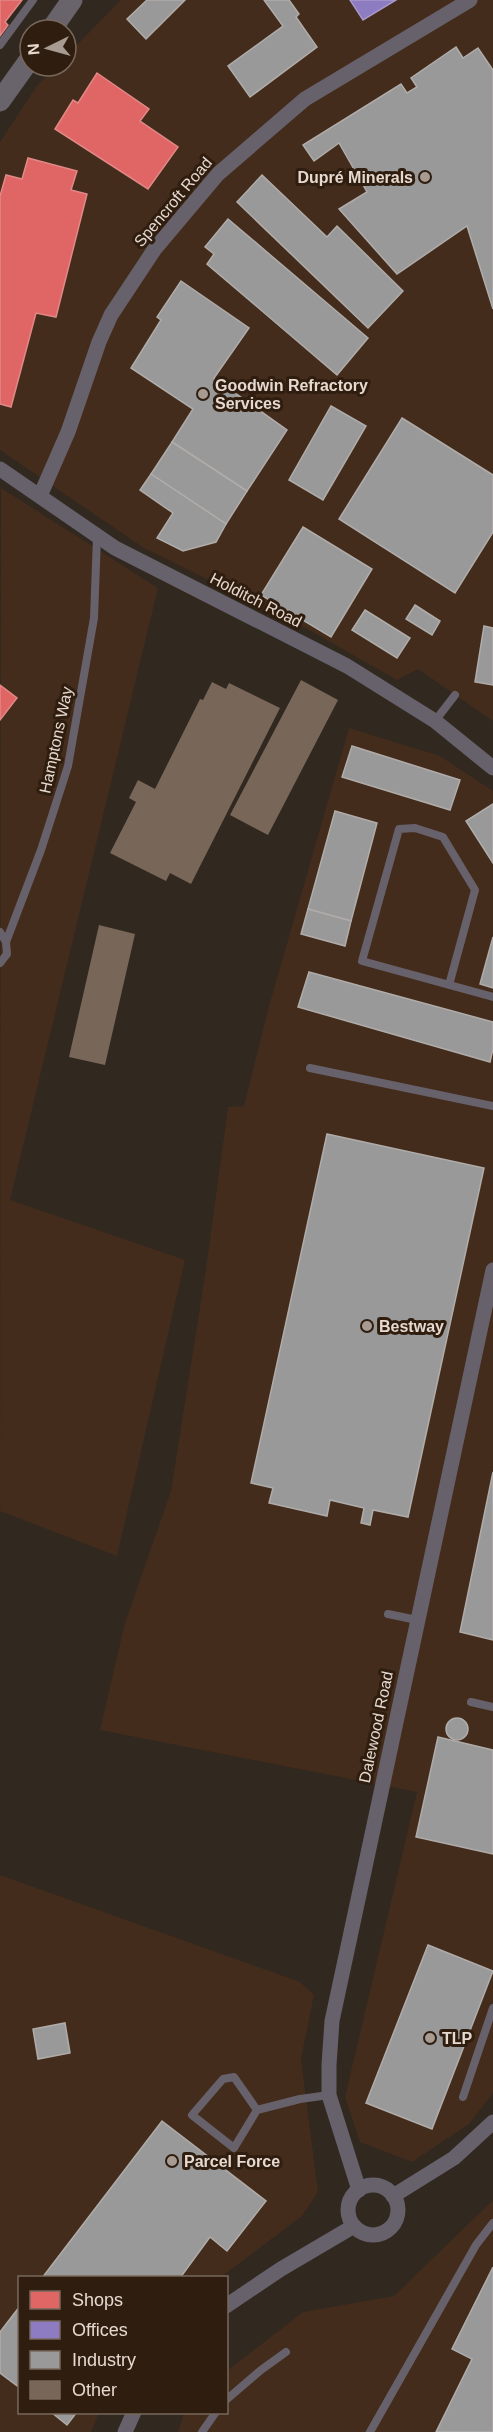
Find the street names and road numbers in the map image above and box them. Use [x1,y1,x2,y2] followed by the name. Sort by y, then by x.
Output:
[131,154,215,250] street label: Spencroft Road
[207,570,305,630] street label: Holditch Road
[36,685,76,795] street label: Hamptons Way
[356,1670,396,1784] street label: Dalewood Road

